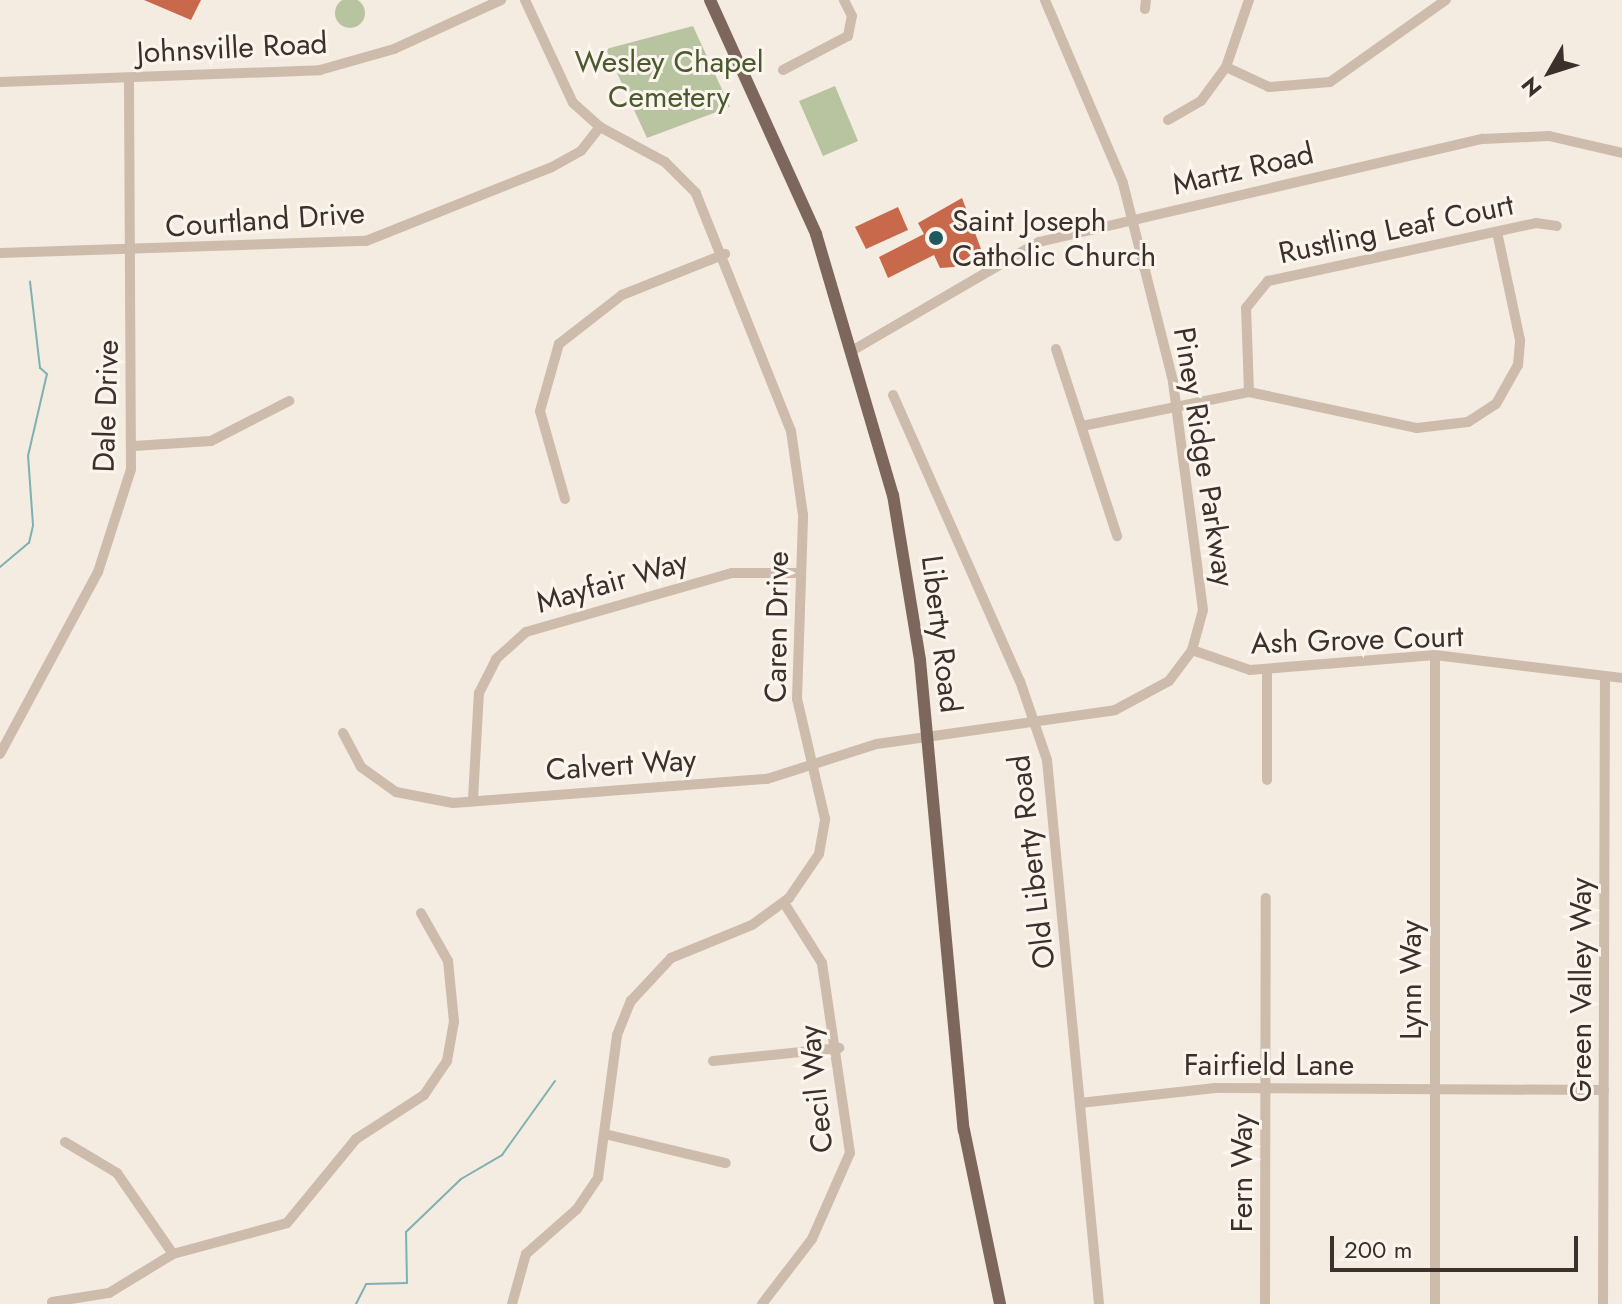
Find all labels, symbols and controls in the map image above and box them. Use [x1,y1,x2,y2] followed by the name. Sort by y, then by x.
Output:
[136,25,328,71] street label: Johnsville Road
[1510,32,1590,112] north arrow
[574,44,764,114] park label: Wesley Chapel Cemetery
[1513,70,1549,104] text: N
[1169,135,1317,203] street label: Martz Road
[1275,186,1517,272] street label: Rustling Leaf Court
[164,195,366,245] street label: Courtland Drive
[952,203,1156,274] place label: Saint Joseph Catholic Church
[927,229,945,247] marker: Saint Joseph Catholic Church
[1166,325,1242,589] street label: Piney Ridge Parkway
[86,339,126,473] street label: Dale Drive
[532,543,692,621] street label: Mayfair Way
[758,551,796,703] street label: Caren Drive
[913,553,969,715] street label: Liberty Road
[1250,618,1464,662] street label: Ash Grove Court
[545,742,697,788] street label: Calvert Way
[1001,753,1063,971] street label: Old Liberty Road
[1563,877,1599,1103] street label: Green Valley Way
[1393,920,1429,1040] street label: Lynn Way
[791,1023,841,1155] street label: Cecil Way
[1184,1047,1354,1083] street label: Fairfield Lane
[1224,1114,1260,1232] street label: Fern Way
[1334,1220,1582,1270] scale bar
[1344,1232,1412,1267] text: 200 m

